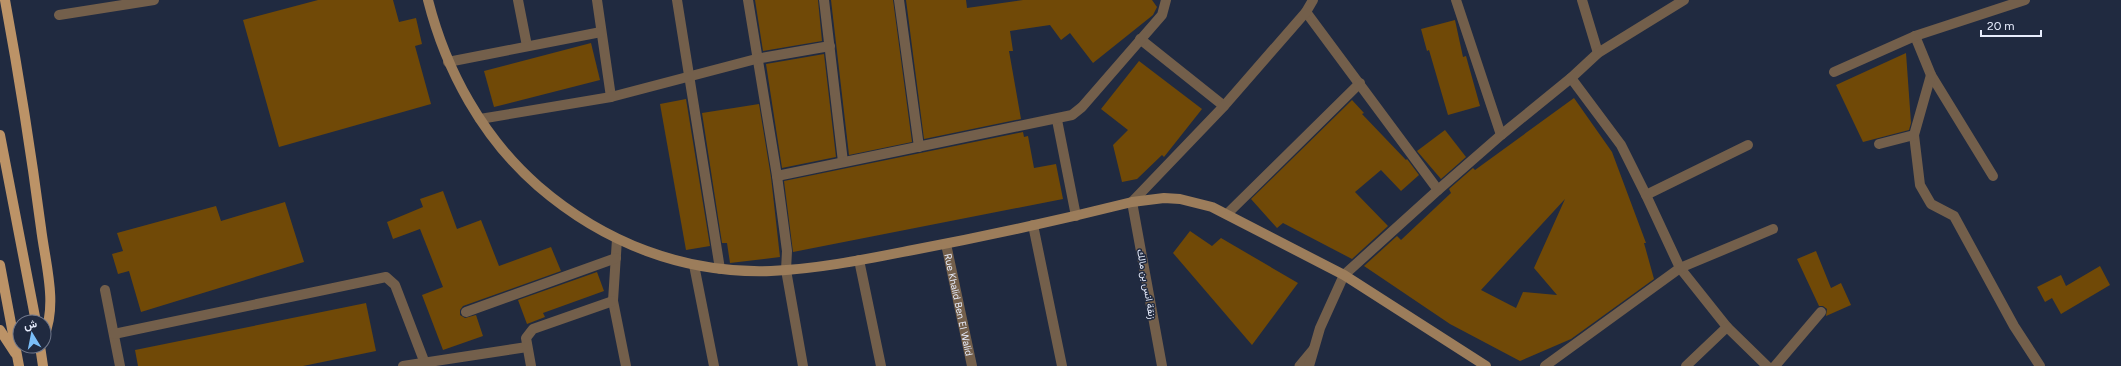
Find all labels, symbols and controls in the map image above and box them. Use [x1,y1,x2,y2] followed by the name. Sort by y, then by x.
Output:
[1981,12,2041,38] scale bar
[1987,19,2015,33] text: 20 m
[1134,248,1159,320] street label: زنقة انس بن مالك
[941,252,976,357] street label: Rue Khalid Ben El Walid
[12,314,52,354] north arrow
[23,317,38,332] text: ش

